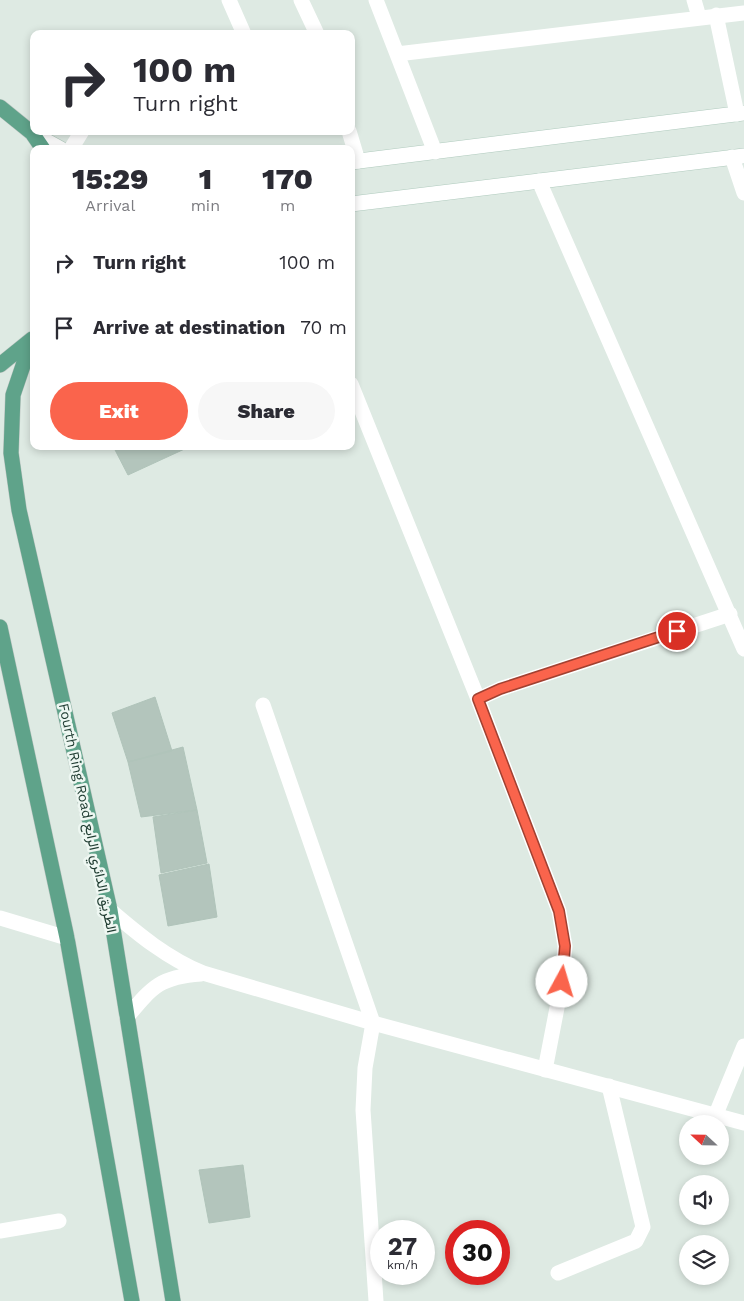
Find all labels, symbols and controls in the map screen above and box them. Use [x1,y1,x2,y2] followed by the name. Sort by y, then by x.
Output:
[133,49,236,91] text: 100 m
[50,50,115,115] icon: right
[133,91,238,116] text: Turn right
[72,161,149,196] text: 15:29
[199,161,212,196] text: 1
[262,161,313,196] text: 170
[85,196,135,215] text: Arrival
[191,196,220,215] text: min
[280,196,295,215] text: m
[50,249,78,277] icon: right
[93,251,186,274] text: Turn right
[279,251,335,274] text: 100 m
[50,314,78,342] icon: arrive
[93,316,285,339] text: Arrive at destination
[300,316,347,339] text: 70 m
[50,382,188,440] button: Exit
[198,382,335,440] button: Share
[656,610,698,652] pin
[663,617,691,645] icon: arrive
[52,702,120,935] street label: Fourth Ring Road الطريق الدائري الرابع
[535,955,587,1007] position arrow
[679,1115,729,1165] north arrow
[679,1115,729,1285] map controls
[679,1175,729,1225] button: sound
[445,1220,510,1285] speed limit sign: 30
[388,1232,417,1261] text: 27
[679,1235,729,1285] button: layers
[387,1258,418,1272] text: km/h

